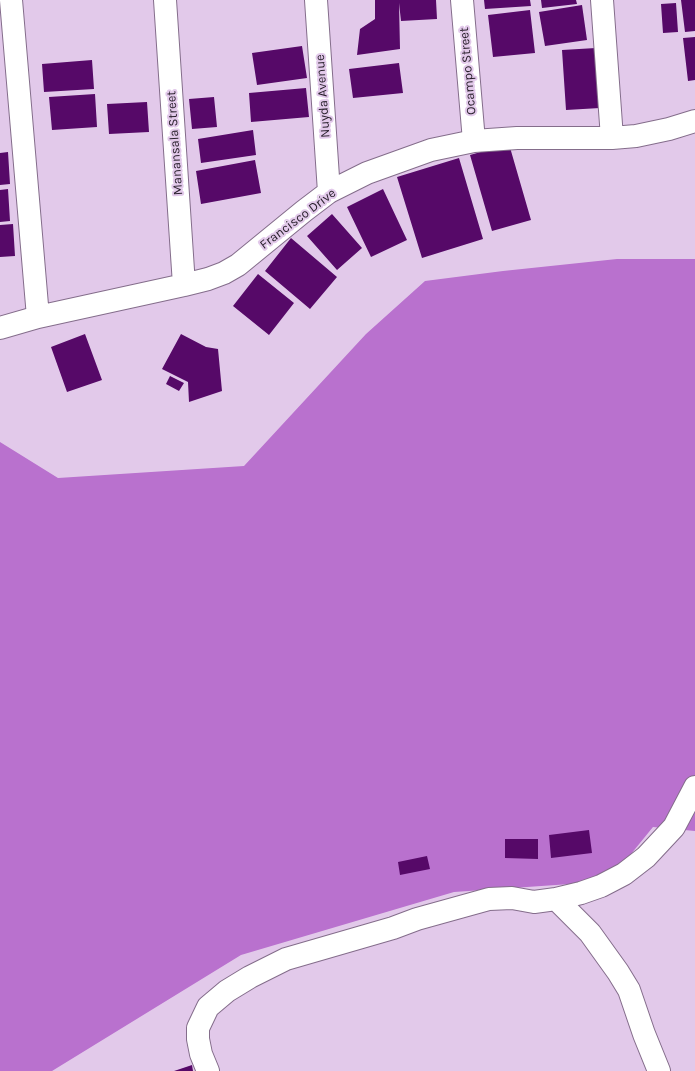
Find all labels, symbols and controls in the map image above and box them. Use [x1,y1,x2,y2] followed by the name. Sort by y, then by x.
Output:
[456,27,480,115] street label: Ocampo Street
[312,54,334,138] street label: Nuyda Avenue
[164,90,186,196] street label: Manansala Street
[257,185,339,253] street label: Francisco Drive

